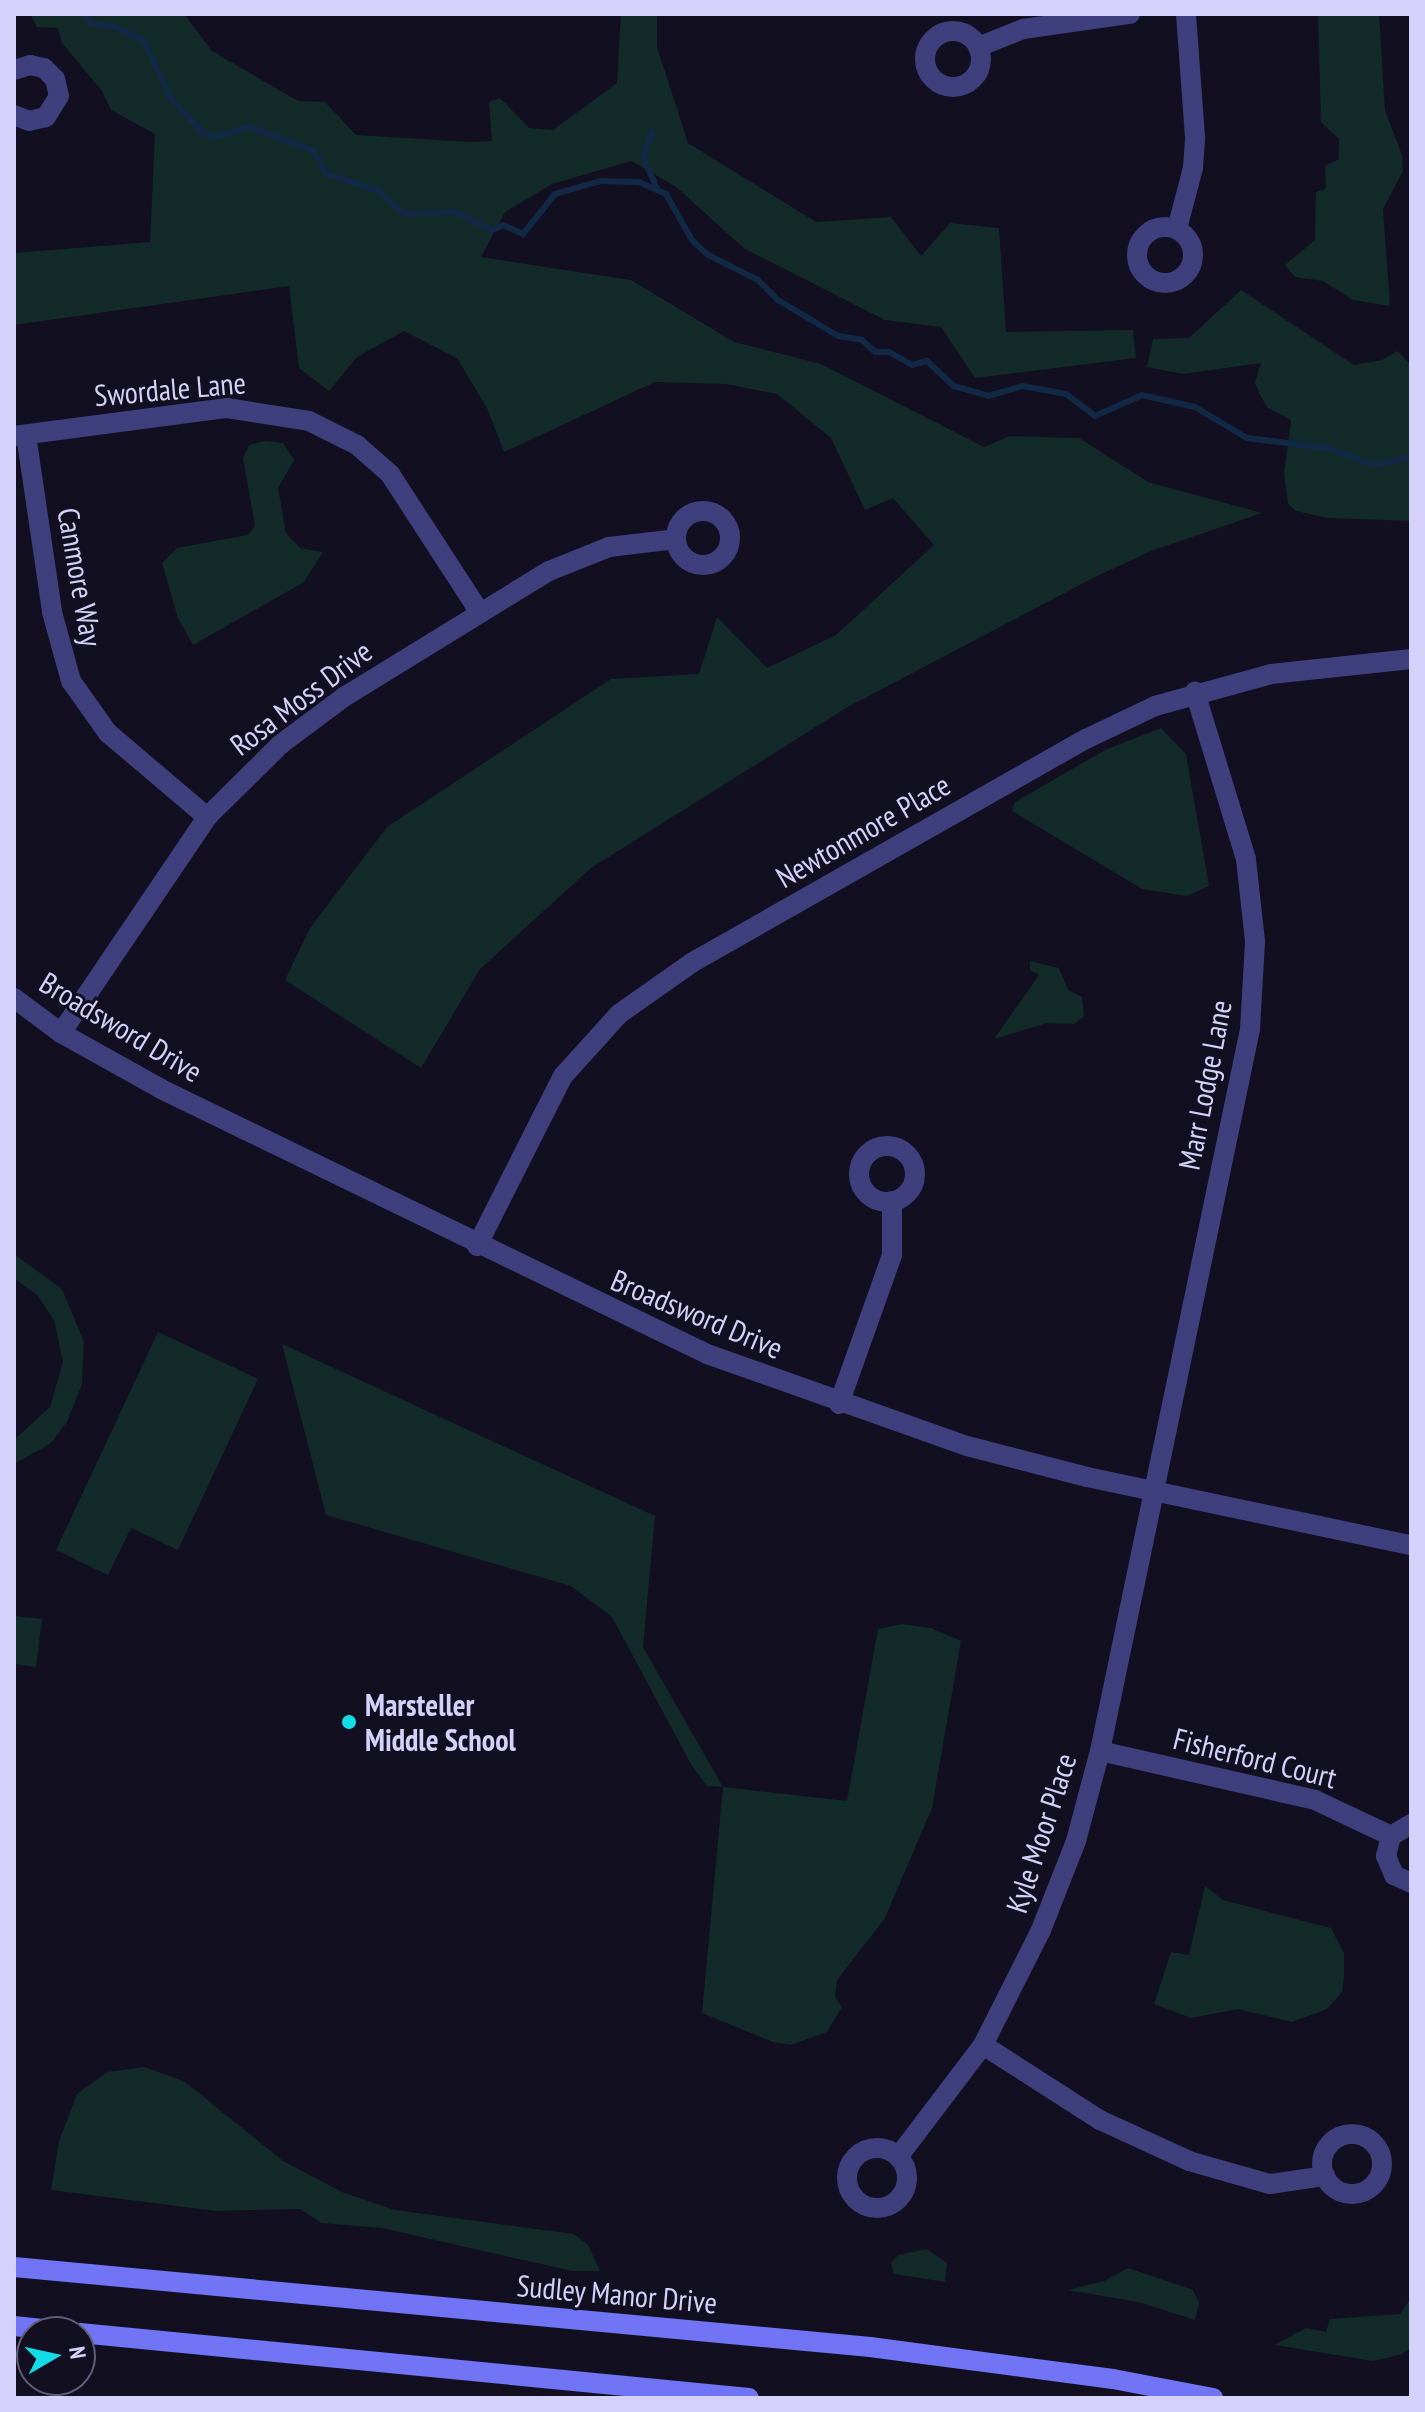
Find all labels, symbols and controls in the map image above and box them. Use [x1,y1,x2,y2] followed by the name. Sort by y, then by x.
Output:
[93,364,247,414] street label: Swordale Lane
[50,505,110,649] street label: Canmore Way
[223,633,379,763] street label: Rosa Moss Drive
[770,767,956,895] street label: Newtonmore Place
[33,964,209,1090] street label: Broadsword Drive
[1171,997,1239,1173] street label: Marr Lodge Lane
[606,1262,788,1366] street label: Broadsword Drive
[365,1687,516,1758] place label: Marsteller Middle School
[340,1713,358,1731] marker: Marsteller Middle School
[1170,1720,1340,1796] street label: Fisherford Court
[998,1749,1084,1917] street label: Kyle Moor Place
[515,2267,719,2321] street label: Sudley Manor Drive
[16,2316,96,2396] north arrow
[63,2344,92,2361] text: N

